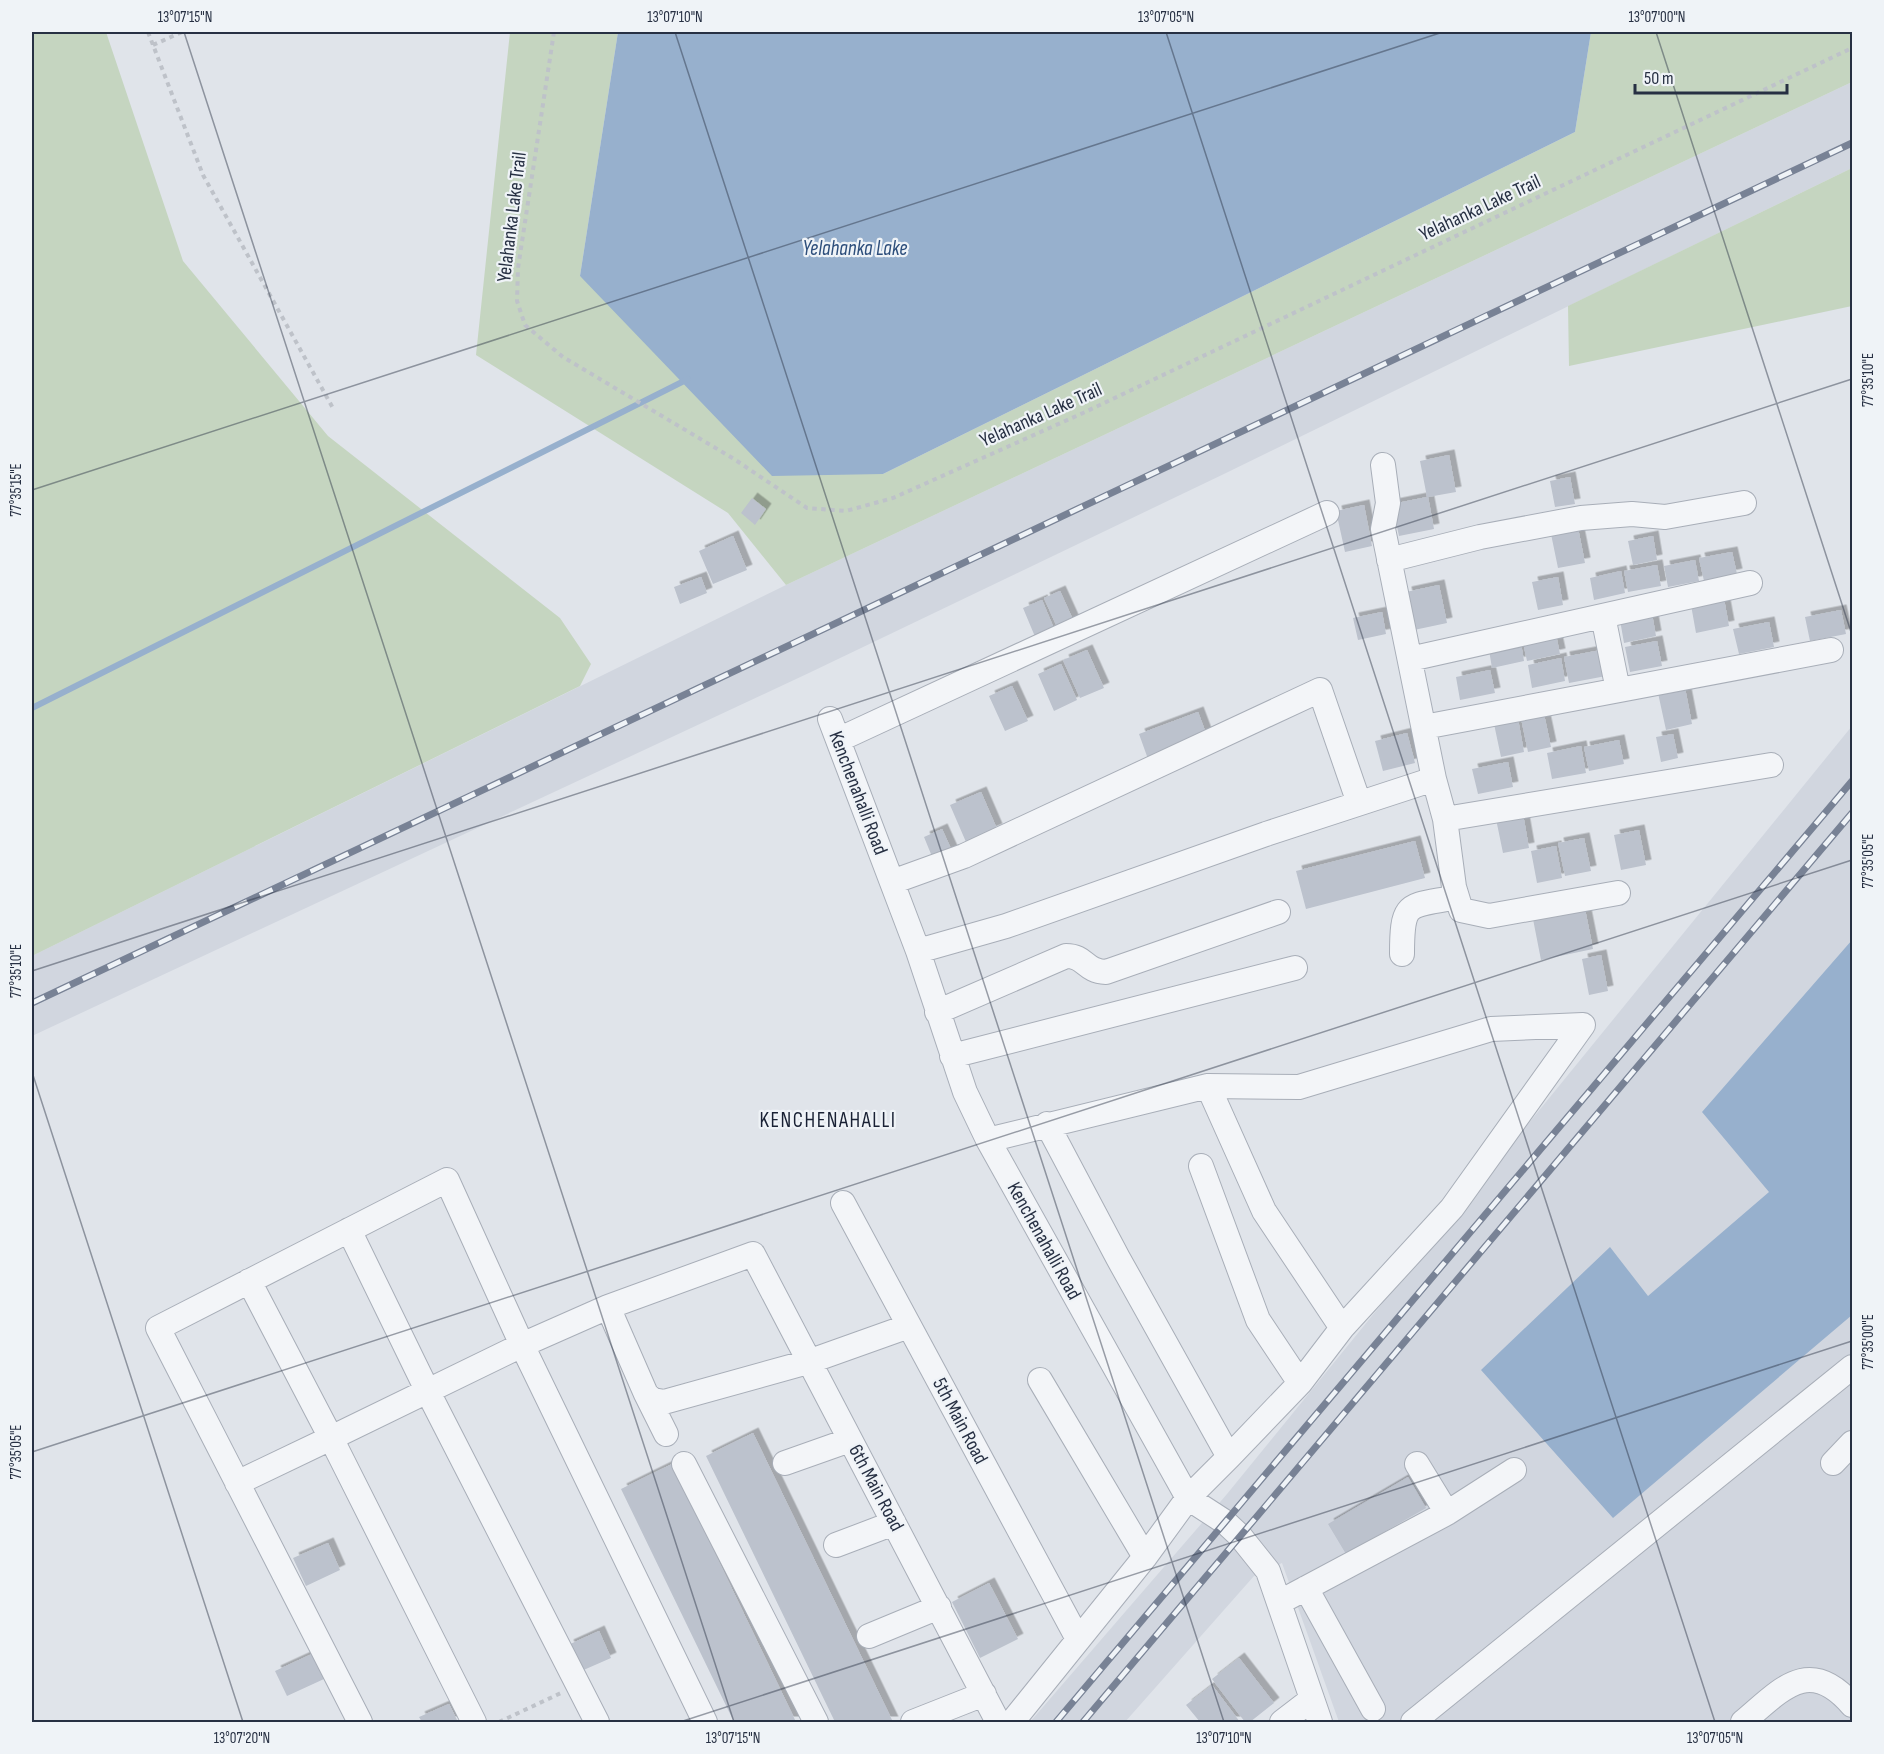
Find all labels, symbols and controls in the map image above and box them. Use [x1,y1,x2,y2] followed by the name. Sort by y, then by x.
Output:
[158,8,212,27] text: 13°07'15"N
[647,8,703,27] text: 13°07'10"N
[1138,8,1194,27] text: 13°07'05"N
[1629,8,1685,27] text: 13°07'00"N
[1635,57,1786,95] scale bar
[1644,68,1674,89] text: 50 m
[492,151,532,283] street label: Yelahanka Lake Trail
[1416,169,1544,247] street label: Yelahanka Lake Trail
[803,236,908,261] water label: Yelahanka Lake
[1859,353,1878,407] text: 77°35'10"E
[976,377,1106,453] street label: Yelahanka Lake Trail
[7,463,26,517] text: 77°35'15"E
[823,728,893,858] street label: Kenchenahalli Road
[1859,834,1878,888] text: 77°35'05"E
[7,944,26,998] text: 77°35'10"E
[760,1108,896,1133] district label: KENCHENAHALLI
[1002,1178,1086,1304] street label: Kenchenahalli Road
[1859,1314,1878,1370] text: 77°35'00"E
[927,1374,993,1468] street label: 5th Main Road
[7,1425,26,1479] text: 77°35'05"E
[843,1440,909,1536] street label: 6th Main Road
[214,1729,270,1748] text: 13°07'20"N
[706,1729,760,1748] text: 13°07'15"N
[1196,1729,1252,1748] text: 13°07'10"N
[1687,1729,1743,1748] text: 13°07'05"N

